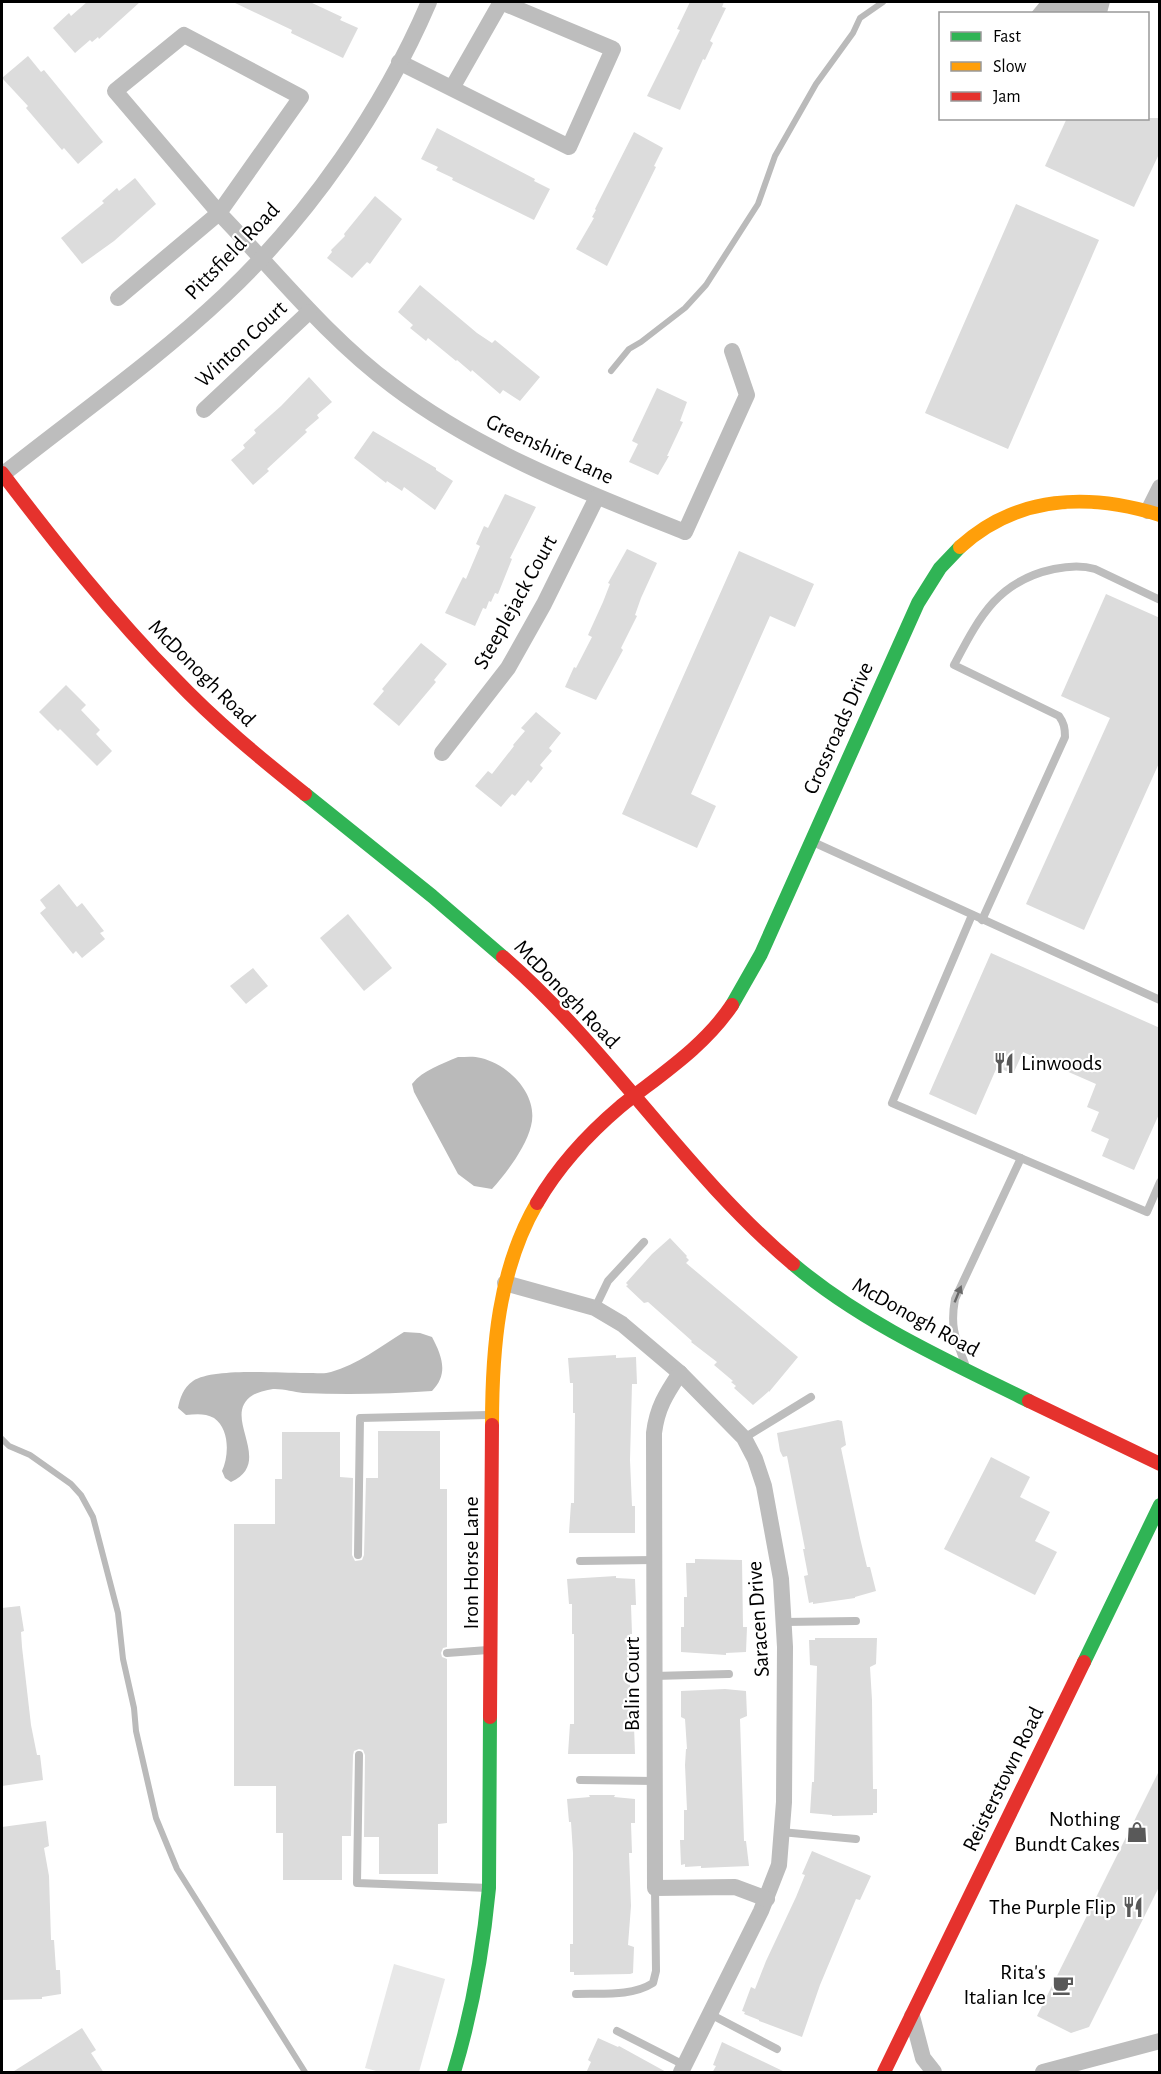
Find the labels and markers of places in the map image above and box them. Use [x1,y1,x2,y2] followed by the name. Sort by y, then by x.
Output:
[992,1051,1016,1075] restaurant icon: Linwoods
[1021,1052,1102,1074] place label: Linwoods
[1014,1808,1120,1855] place label: Nothing Bundt Cakes
[1125,1820,1149,1844] shop icon: Nothing Bundt Cakes
[1121,1895,1145,1919] restaurant icon: The Purple Flip
[989,1896,1116,1918] place label: The Purple Flip
[963,1961,1046,2008] place label: Rita's Italian Ice
[1051,1973,1075,1997] cafe icon: Rita's Italian Ice

